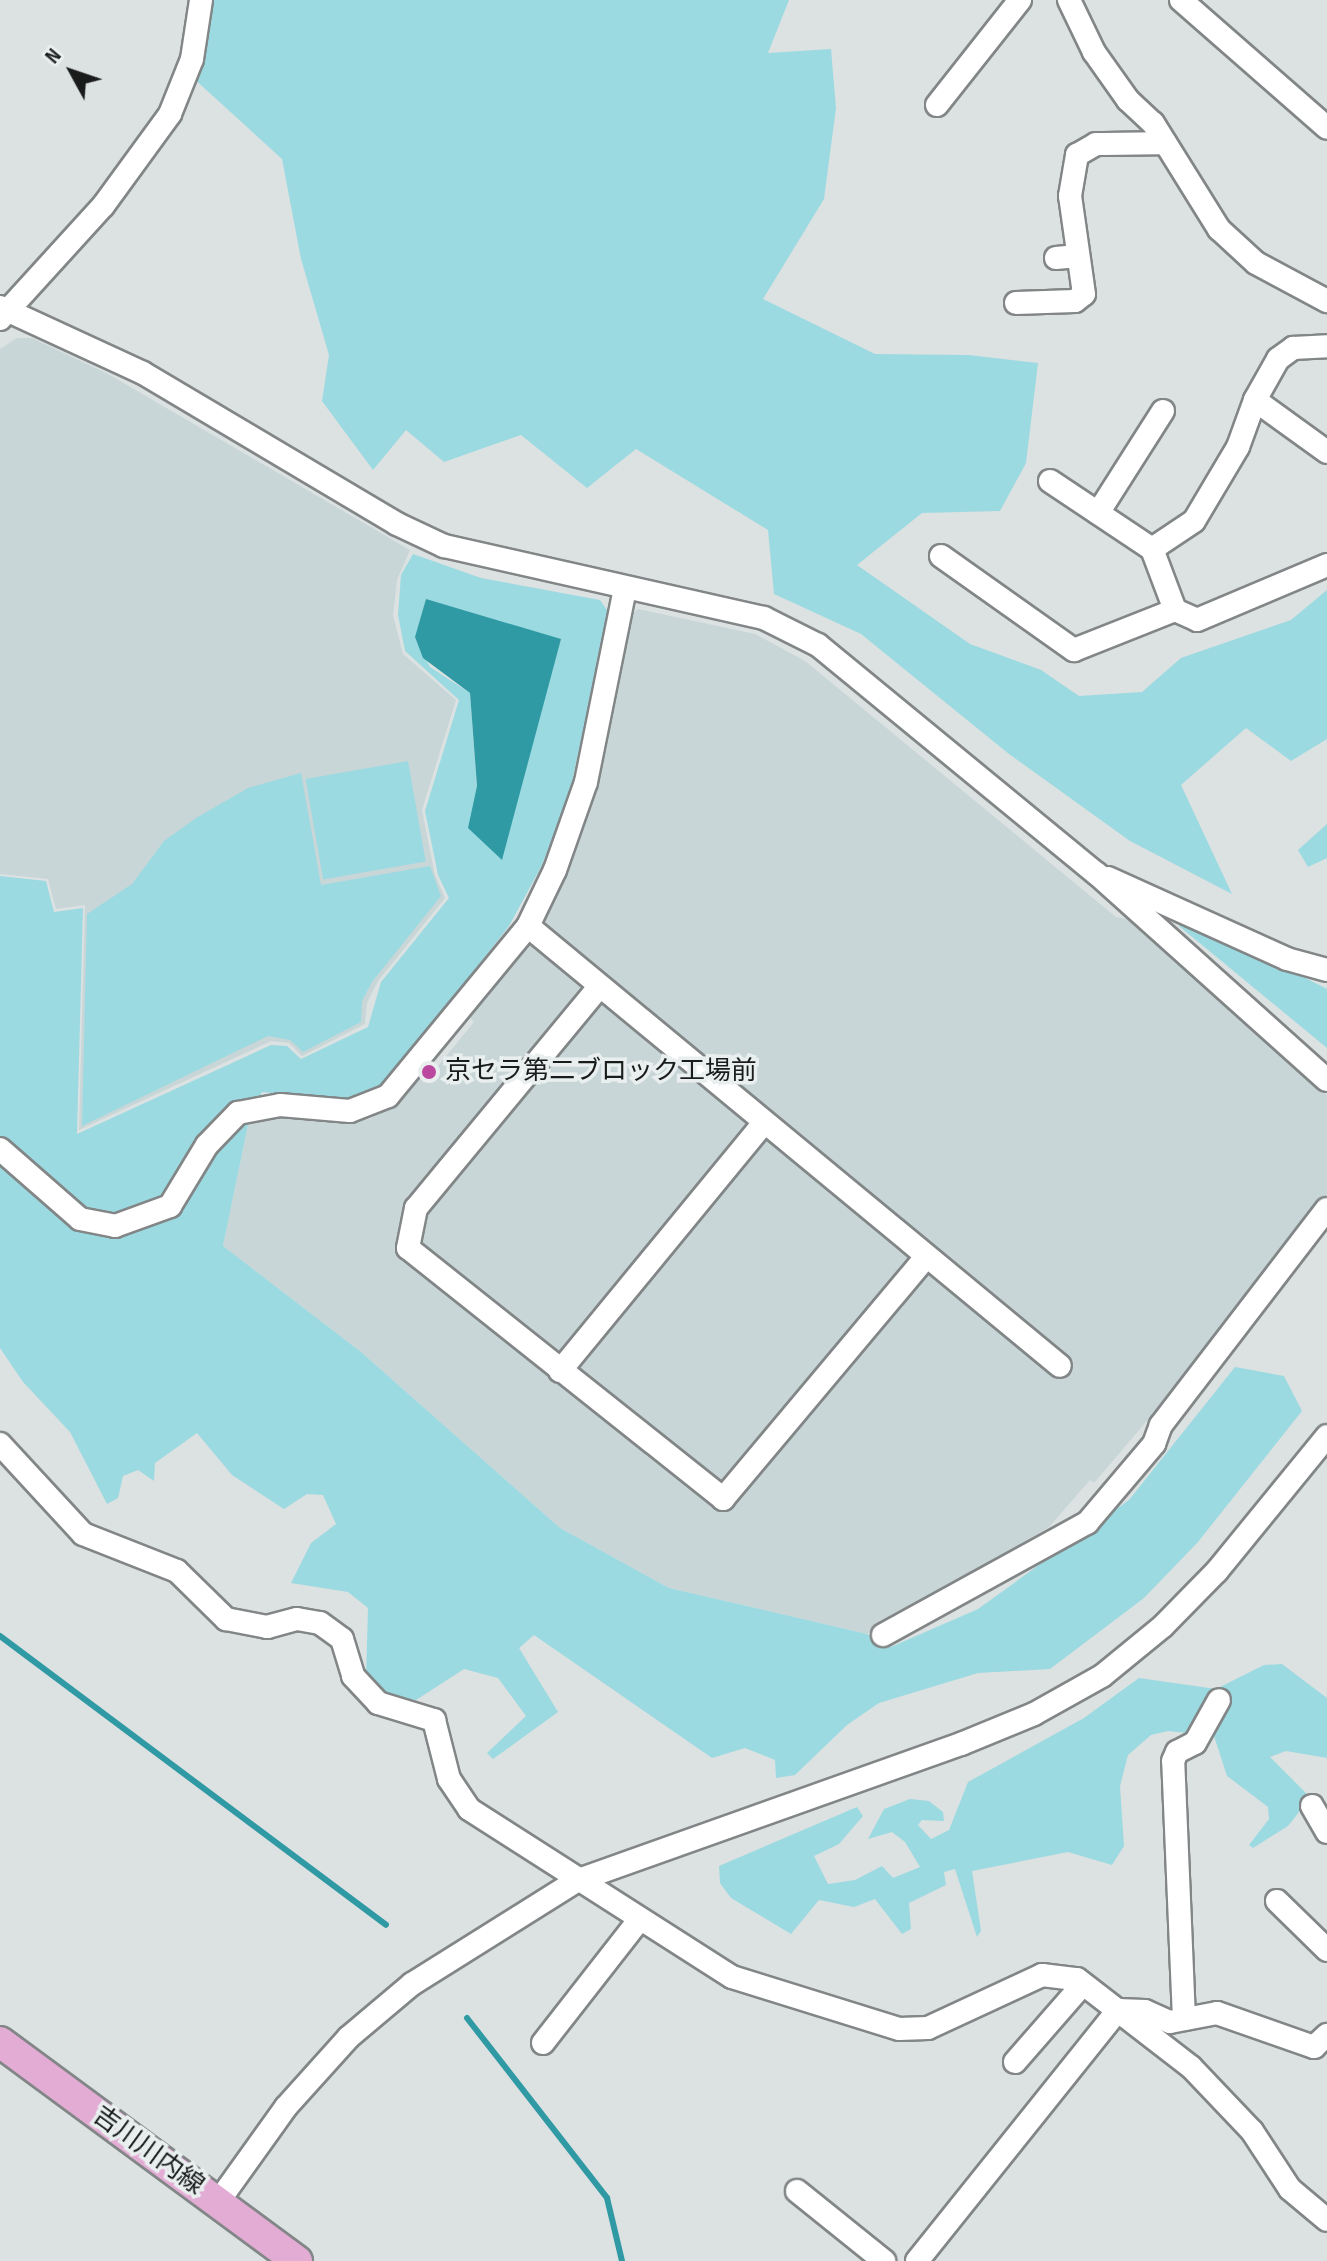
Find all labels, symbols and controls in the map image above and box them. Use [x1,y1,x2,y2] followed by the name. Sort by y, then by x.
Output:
[32,32,112,112] north arrow
[39,43,67,69] text: N
[445,1056,757,1088] place label: 京セラ第二ブロック工場前
[420,1063,438,1081] marker: 京セラ第二ブロック工場前
[86,2100,210,2202] street label: 吉川川内線

